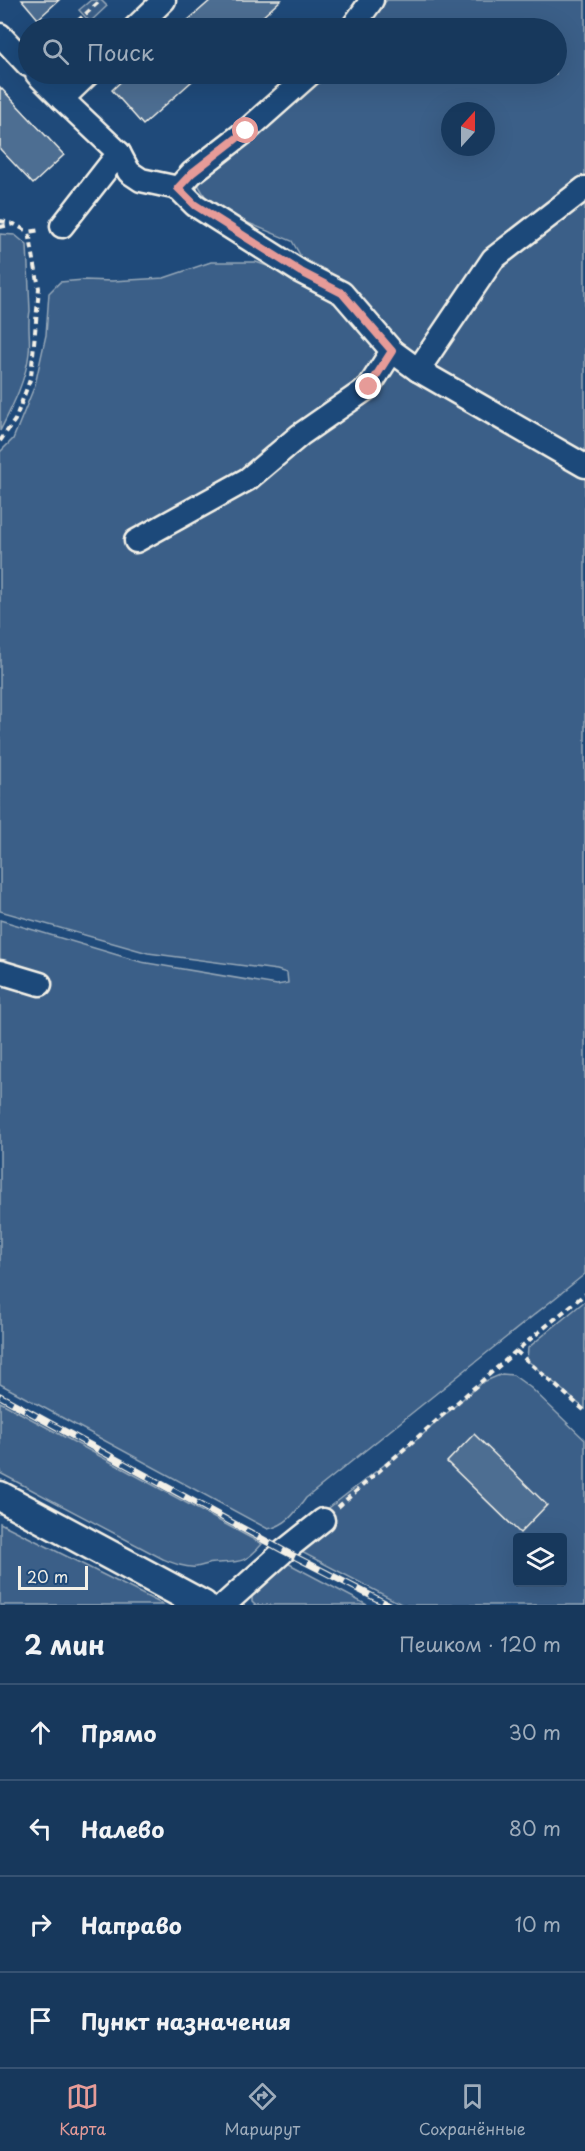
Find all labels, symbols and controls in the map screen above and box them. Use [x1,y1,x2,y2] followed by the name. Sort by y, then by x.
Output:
[18,18,567,84] search box
[39,35,72,68] icon: search
[87,35,154,68] text: Поиск
[441,102,495,156] north arrow
[232,117,258,143] route start
[355,373,381,399] route end
[513,1533,567,1587] map controls
[513,1533,567,1587] button: layers
[18,1563,88,1590] scale bar
[27,1564,68,1588] text: 20 m
[24,1625,105,1664] text: 2 мин
[399,1629,561,1659] text: Пешком · 120 m
[24,1716,57,1749] icon: ahead
[81,1716,156,1749] text: Прямо
[508,1717,561,1747] text: 30 m
[24,1812,57,1845] icon: left
[81,1812,164,1845] text: Налево
[509,1813,561,1843] text: 80 m
[24,1908,57,1941] icon: right
[81,1908,182,1941] text: Направо
[514,1909,561,1939] text: 10 m
[24,2004,57,2037] icon: arrive
[81,2004,291,2037] text: Пункт назначения
[59,2080,106,2140] tab: Карта
[225,2080,300,2140] tab: Маршрут
[419,2080,526,2140] tab: Сохранённые

